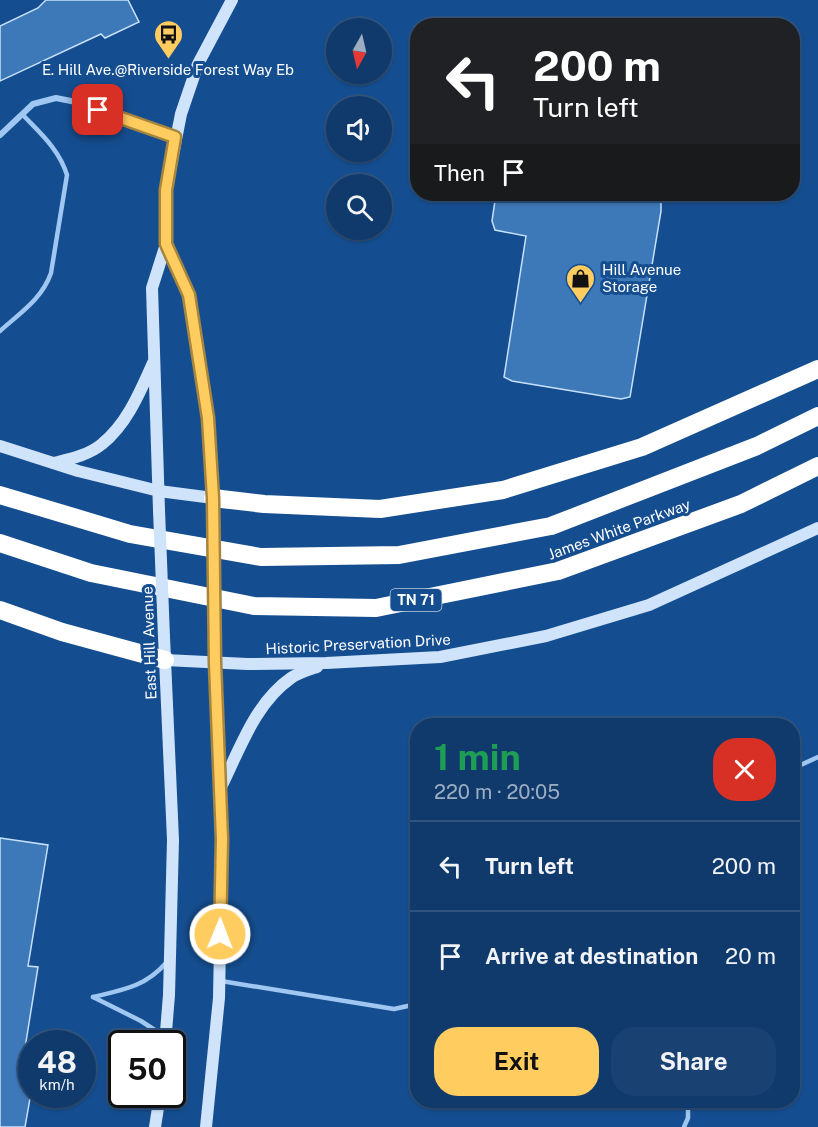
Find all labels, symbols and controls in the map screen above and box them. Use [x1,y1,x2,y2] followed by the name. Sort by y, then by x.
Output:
[152,18,184,60] bus stop icon: E. Hill Ave.@Riverside Forest Way Eb
[326,18,392,84] north arrow
[326,18,392,240] map controls
[533,41,661,90] text: 200 m
[434,42,512,120] icon: left
[42,61,294,78] place label: E. Hill Ave.@Riverside Forest Way Eb
[72,84,123,135] pin
[533,91,639,123] text: Turn left
[81,93,114,126] icon: arrive
[326,96,392,162] button: sound
[497,156,530,189] icon: arrive
[434,160,485,186] text: Then
[326,174,392,240] button: search
[602,261,681,295] place label: Hill Avenue Storage
[565,262,597,304] shop icon: Hill Avenue Storage
[545,495,693,563] street label: James White Parkway
[139,586,159,700] street label: East Hill Avenue
[390,589,442,611] road number: TN 71
[265,631,451,657] street label: Historic Preservation Drive
[434,736,521,778] text: 1 min
[713,738,776,801] button: close
[434,780,560,804] text: 220 m · 20:05
[434,850,467,883] icon: left
[485,853,574,879] text: Turn left
[712,853,776,879] text: 200 m
[188,902,252,966] position arrow
[434,940,467,973] icon: arrive
[485,943,698,969] text: Arrive at destination
[725,943,776,969] text: 20 m
[434,1027,599,1096] button: Exit
[611,1027,776,1096] button: Share
[108,1030,186,1108] speed limit sign: 50
[37,1044,77,1080] text: 48
[39,1076,75,1093] text: km/h

